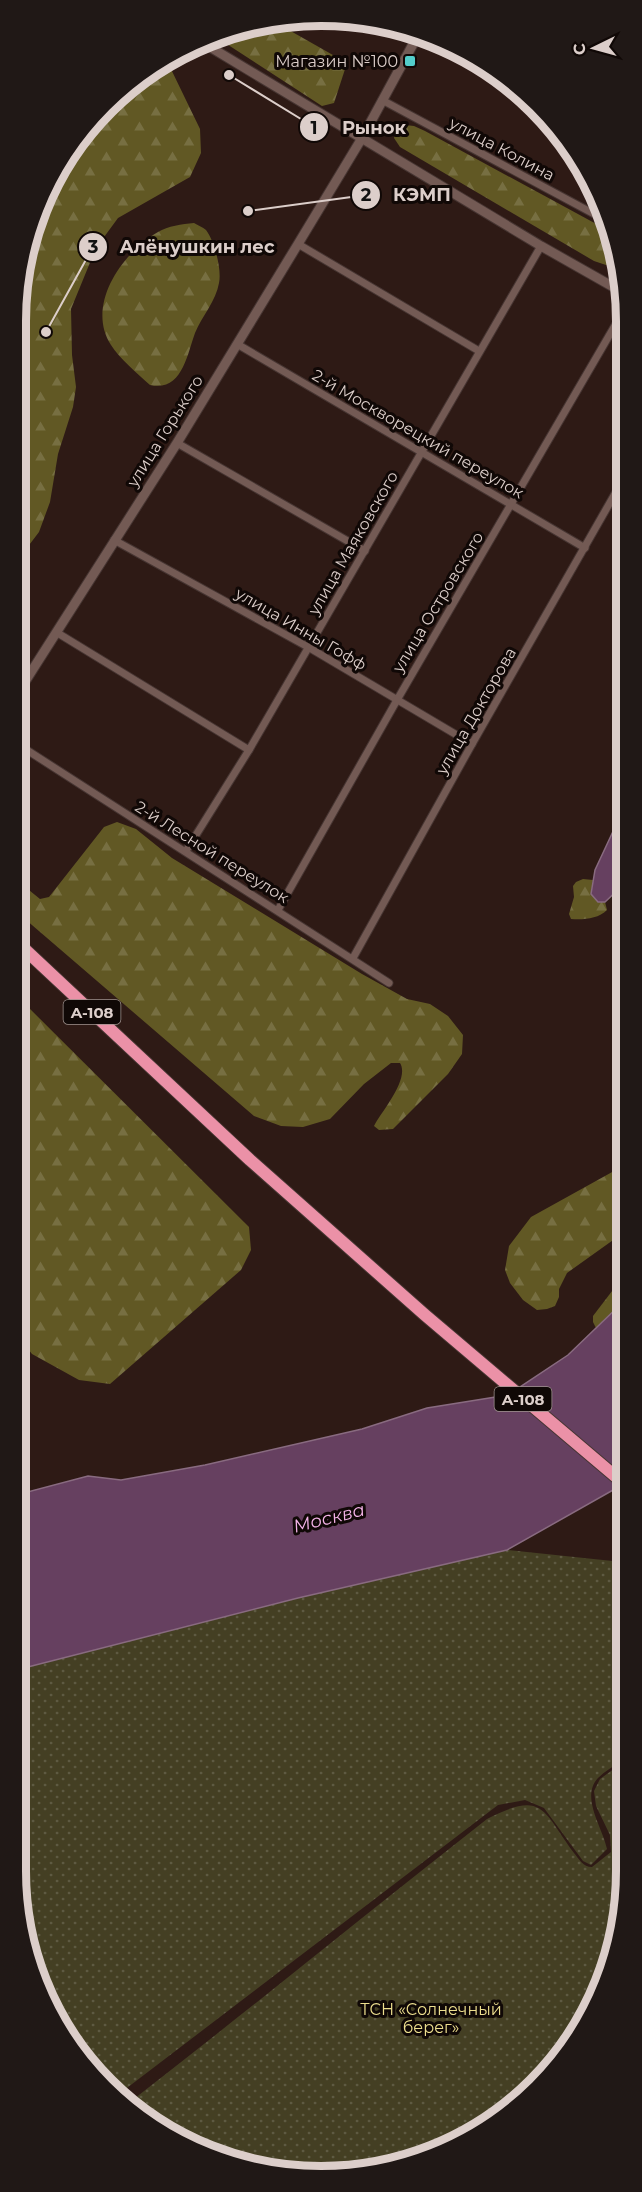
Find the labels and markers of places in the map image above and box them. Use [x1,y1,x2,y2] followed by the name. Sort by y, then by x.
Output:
[275,52,398,71] place label: Магазин №100
[403,54,417,68] marker: Магазин №100
[299,109,418,145] callout: Рынок
[351,177,463,213] callout: КЭМП
[78,229,287,265] callout: Алёнушкин лес

